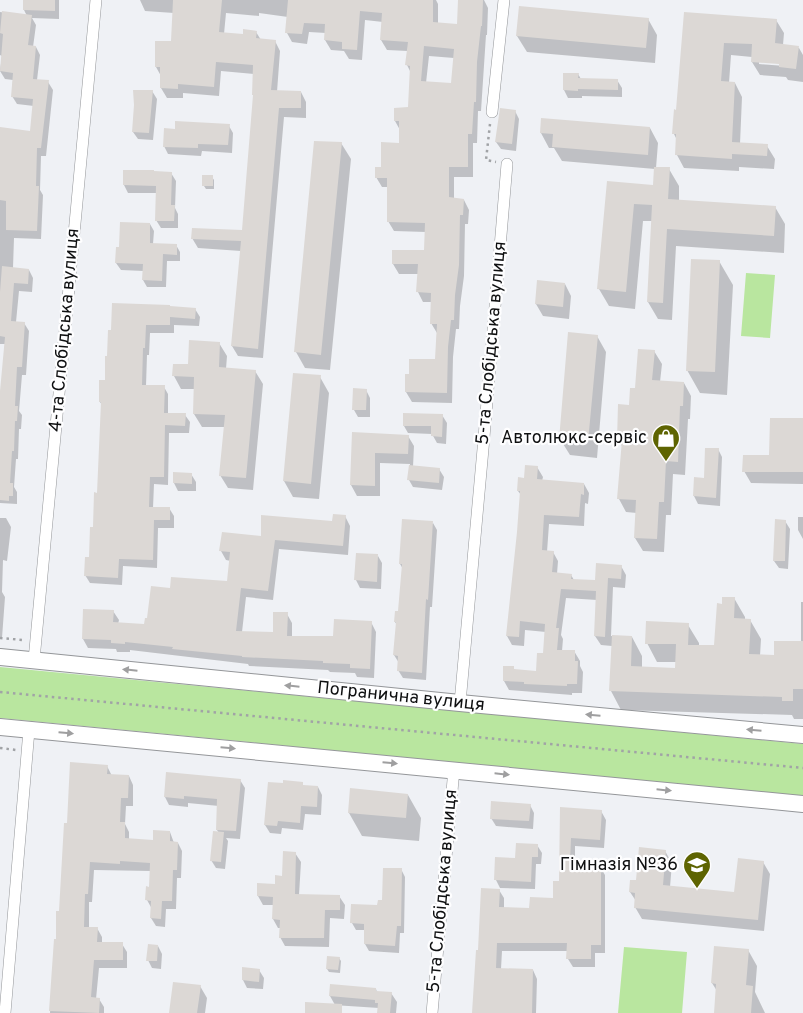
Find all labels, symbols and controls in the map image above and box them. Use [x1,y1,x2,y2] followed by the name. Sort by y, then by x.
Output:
[45,227,85,433] street label: 4-та Слобідська вулиця
[472,240,512,446] street label: 5-та Слобідська вулиця
[651,423,681,462] shop icon: Автолюкс-сервіс
[501,427,647,450] place label: Автолюкс-сервіс
[122,665,138,673] one-way arrow
[316,677,486,717] street label: Погранична вулиця
[283,682,299,690] one-way arrow
[584,711,600,719] one-way arrow
[746,726,762,734] one-way arrow
[58,729,74,737] one-way arrow
[220,745,236,753] one-way arrow
[382,760,398,768] one-way arrow
[495,770,511,778] one-way arrow
[656,786,672,794] one-way arrow
[423,788,463,994] street label: 5-та Слобідська вулиця
[682,850,712,889] school or university icon: Гімназія №36
[560,854,678,877] place label: Гімназія №36

